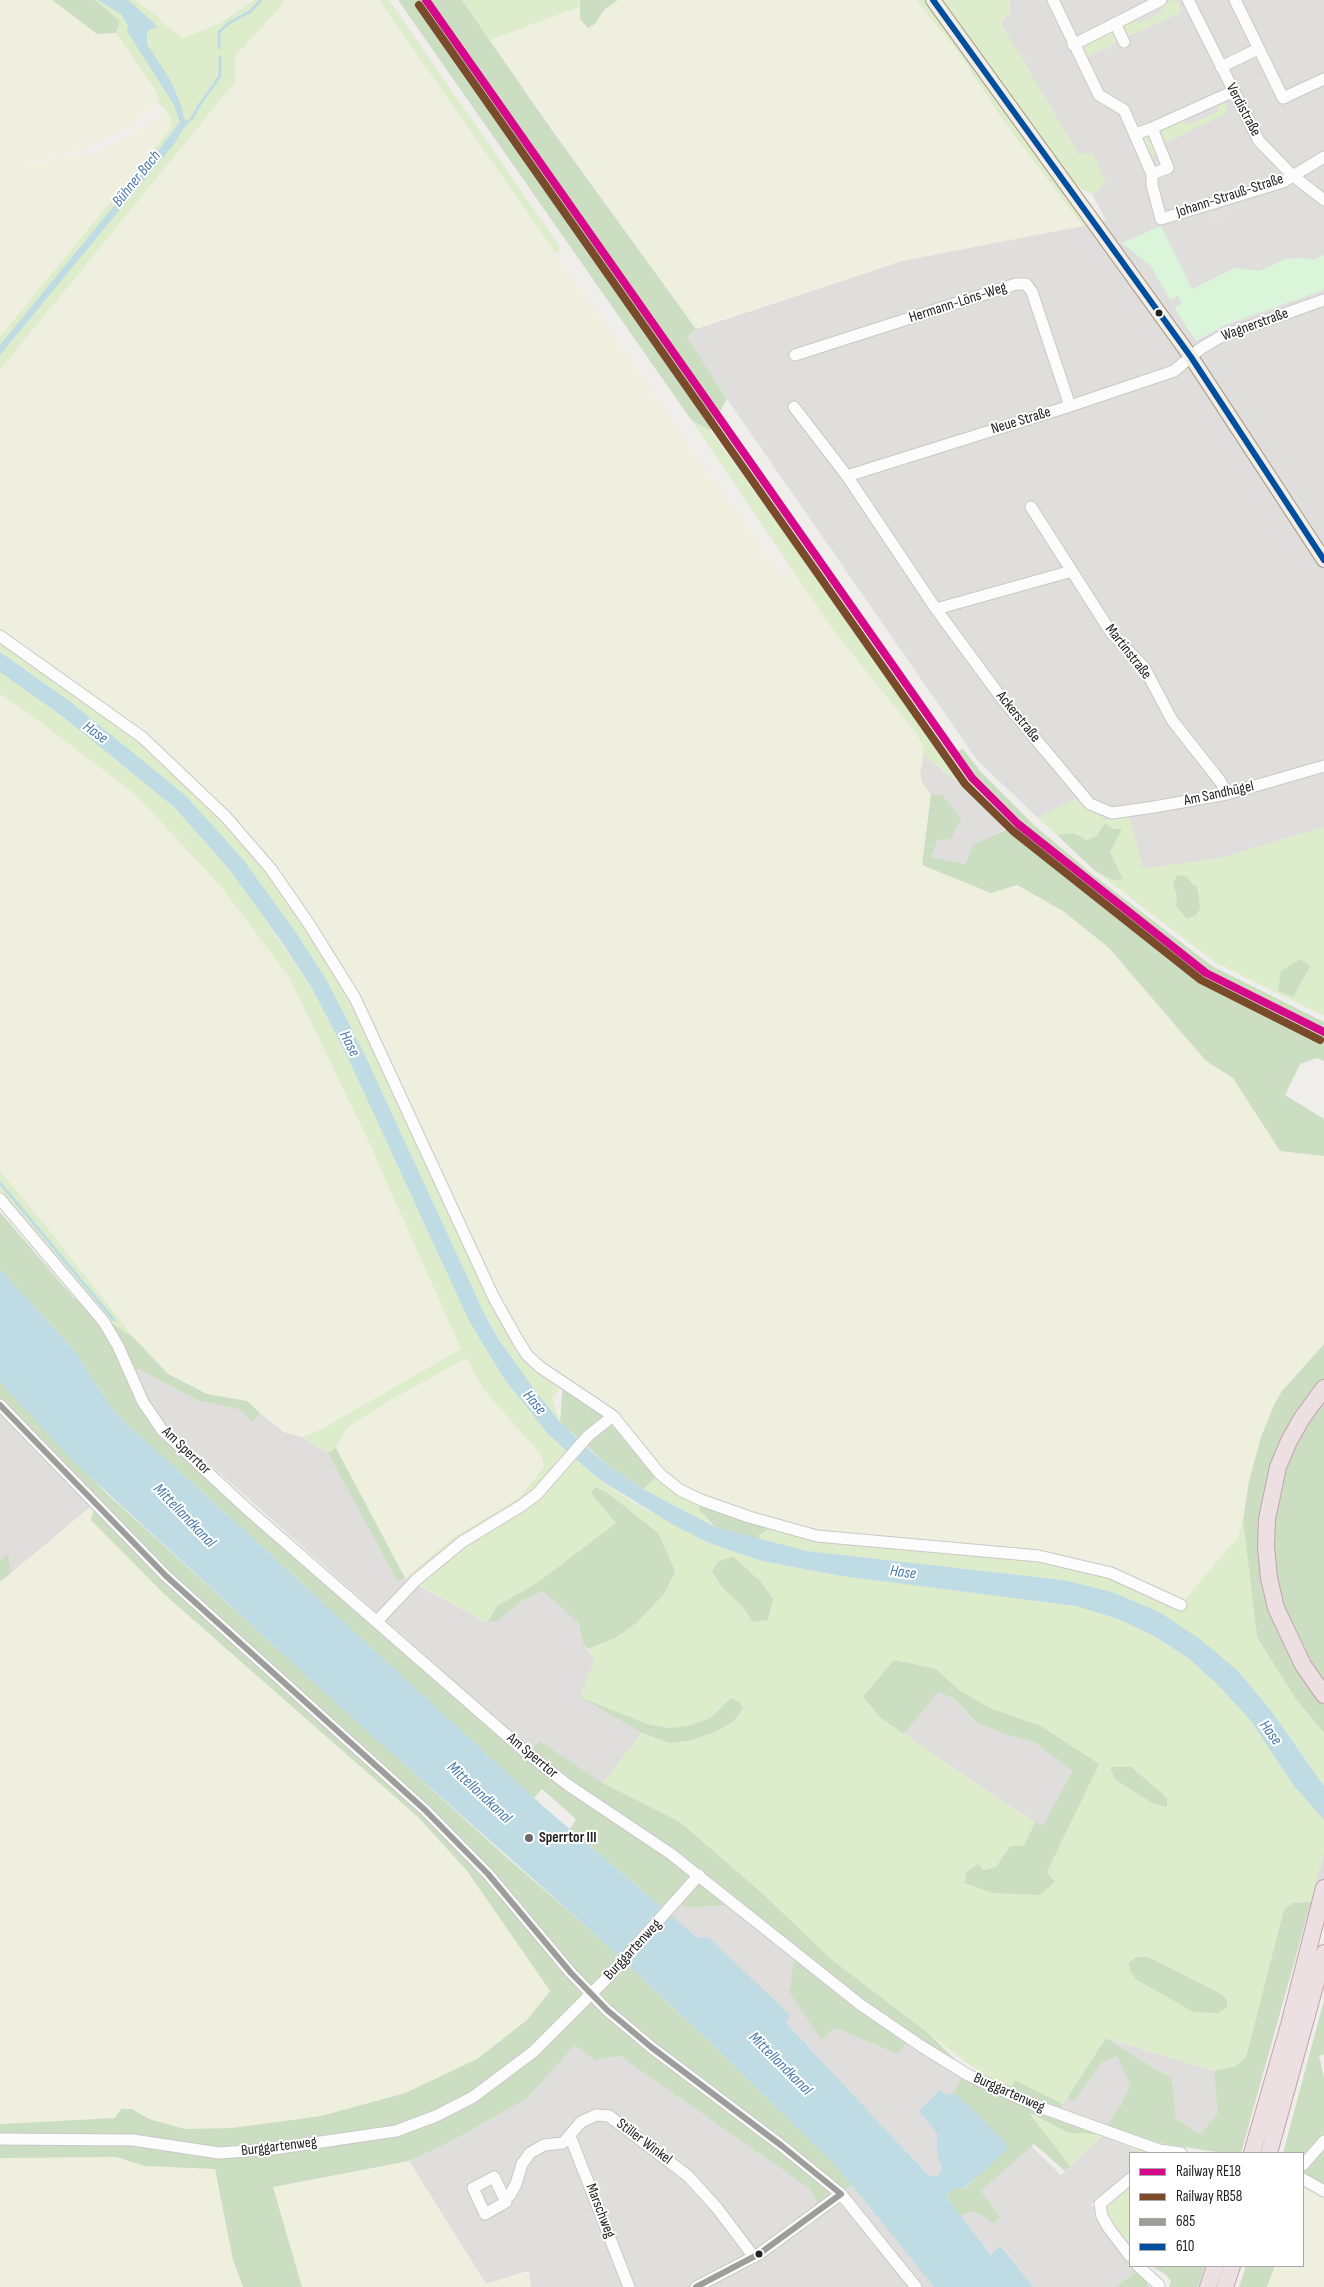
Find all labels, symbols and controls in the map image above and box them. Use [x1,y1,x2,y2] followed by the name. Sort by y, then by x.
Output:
[1222,80,1264,140] street label: Verdistraße
[109,147,165,211] water label: Bühner Bach
[1174,170,1286,222] street label: Johann-Strauß-Straße
[907,279,1009,327] street label: Hermann-Löns-Weg
[1219,305,1291,345] street label: Wagnerstraße
[1154,308,1164,318] unlabelled marker
[989,403,1053,439] street label: Neue Straße
[1101,621,1155,683] street label: Martinstraße
[992,688,1044,746] street label: Ackerstraße
[79,718,111,748] water label: Hase
[1182,778,1256,810] street label: Am Sandhügel
[334,1028,364,1060] water label: Hase
[518,1387,550,1419] water label: Hase
[158,1423,214,1479] street label: Am Sperrtor
[149,1480,219,1552] water label: Mittellandkanal
[889,1562,917,1584] water label: Hase
[1254,1717,1286,1749] water label: Hase
[503,1729,561,1783] street label: Am Sperrtor
[443,1758,515,1828] water label: Mittellandkanal
[539,1829,597,1847] place label: Sperrtor III
[523,1832,535,1844] marker: Sperrtor III
[600,1916,666,1984] street label: Burggartenweg
[744,2028,816,2100] water label: Mittellandkanal
[971,2069,1047,2117] street label: Burggartenweg
[612,2115,676,2169] street label: Stiller Winkel
[240,2133,318,2161] street label: Burggartenweg
[1129,2152,1304,2267] legend
[1176,2162,1241,2181] text: Railway RE18
[581,2181,619,2241] street label: Marschweg
[1176,2187,1242,2206] text: Railway RB58
[1176,2212,1195,2231] text: 685
[1176,2237,1195,2256] text: 610
[754,2249,764,2259] unlabelled marker

